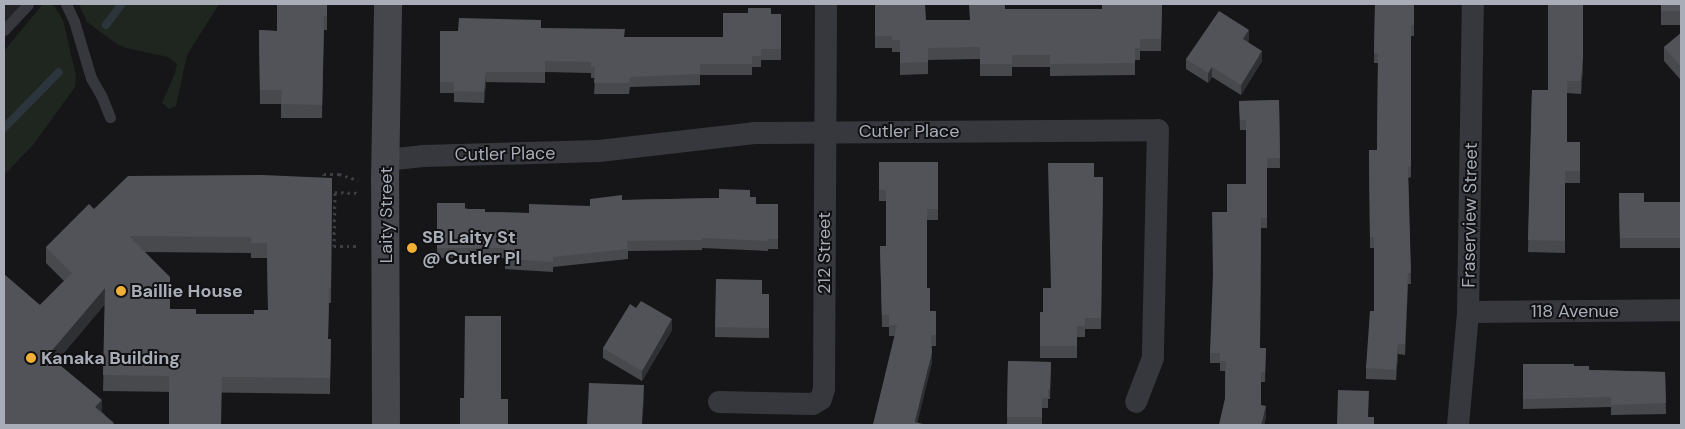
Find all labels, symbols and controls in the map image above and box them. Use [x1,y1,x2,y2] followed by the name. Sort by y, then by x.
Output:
[859,120,959,142] street label: Cutler Place
[454,142,556,166] street label: Cutler Place
[1458,142,1482,288] street label: Fraserview Street
[375,167,397,263] street label: Laity Street
[813,212,835,294] street label: 212 Street
[422,227,520,270] place label: SB Laity St @ Cutler Pl
[406,242,418,254] marker: SB Laity St @ Cutler Pl
[131,280,243,302] place label: Baillie House
[115,285,127,297] marker: Baillie House
[1531,300,1619,322] street label: 118 Avenue
[41,347,180,369] place label: Kanaka Building
[25,352,37,364] marker: Kanaka Building

